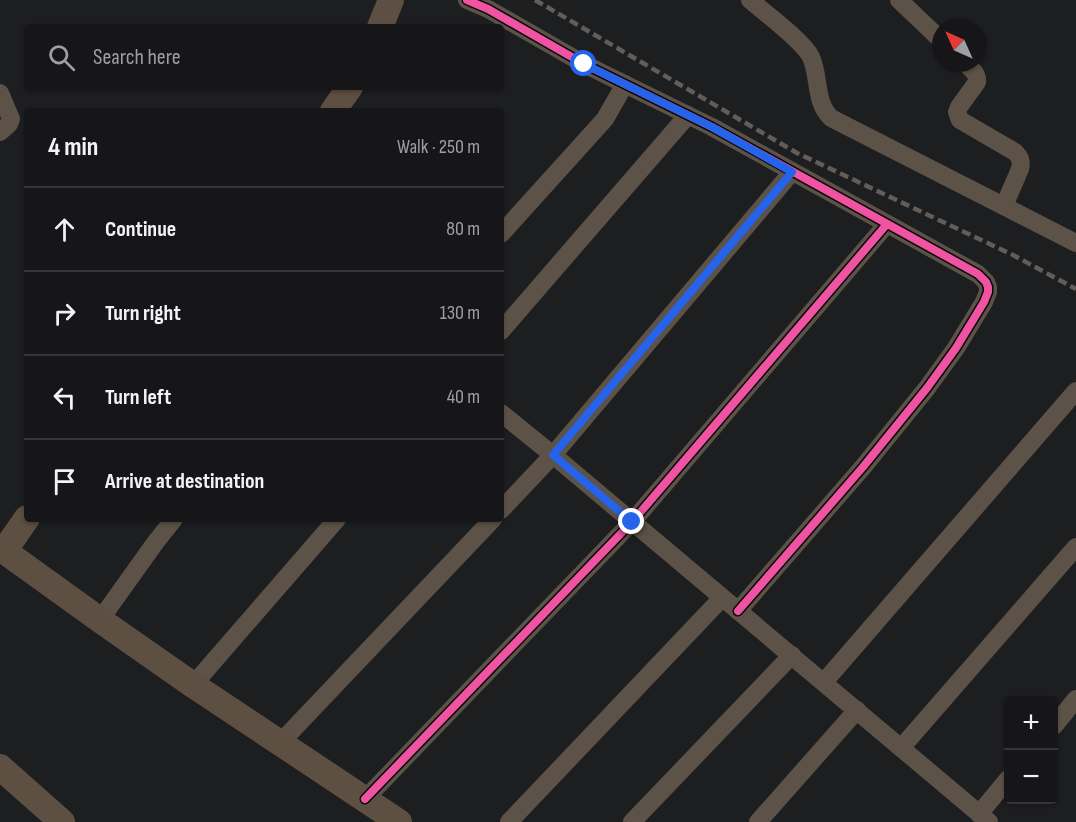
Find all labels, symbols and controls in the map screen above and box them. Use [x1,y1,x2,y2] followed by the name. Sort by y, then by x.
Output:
[932,18,986,72] north arrow
[24,24,504,90] search box
[45,41,78,74] icon: search
[93,44,180,71] text: Search here
[570,50,596,76] route start
[48,132,98,163] text: 4 min
[397,135,480,159] text: Walk · 250 m
[48,213,81,246] icon: ahead
[105,216,176,243] text: Continue
[446,217,480,241] text: 80 m
[48,297,81,330] icon: right
[105,300,181,327] text: Turn right
[440,301,480,325] text: 130 m
[48,381,81,414] icon: left
[105,384,171,411] text: Turn left
[447,385,480,409] text: 40 m
[48,465,81,498] icon: arrive
[105,468,264,495] text: Arrive at destination
[618,508,644,534] route end
[1004,696,1058,804] map controls
[1004,696,1058,750] button: +
[1004,750,1058,804] button: −

